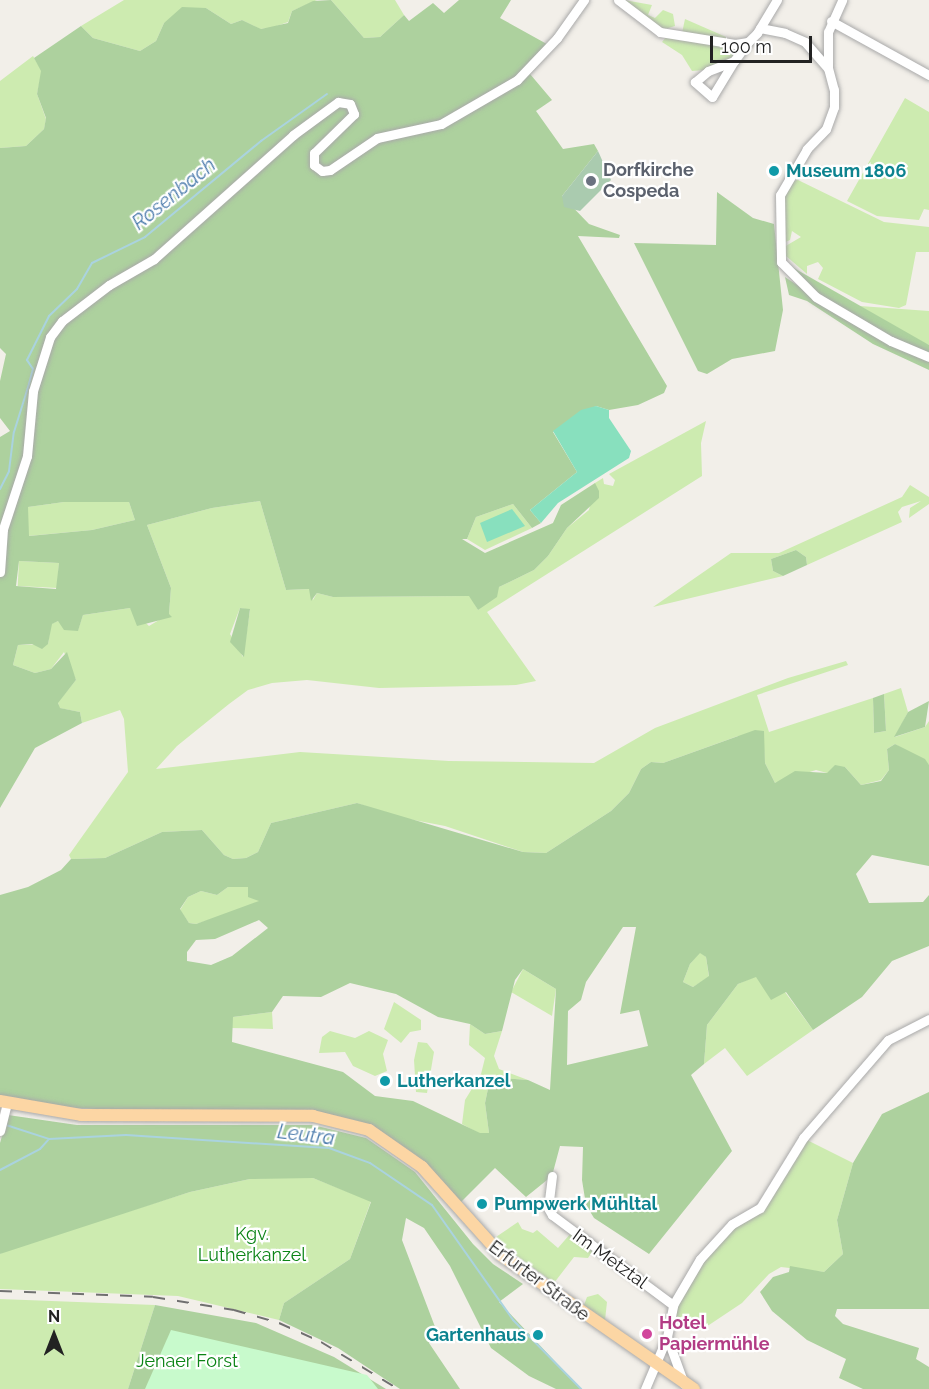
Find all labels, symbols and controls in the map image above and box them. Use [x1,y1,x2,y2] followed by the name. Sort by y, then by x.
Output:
[713,24,815,62] scale bar
[721,36,772,57] text: 100 m
[127,153,221,235] water label: Rosenbach
[603,160,694,202] place label: Dorfkirche Cospeda
[786,160,906,182] place label: Museum 1806
[767,164,781,178] marker: Museum 1806
[584,174,598,188] marker: Dorfkirche Cospeda
[397,1070,511,1092] place label: Lutherkanzel
[378,1074,392,1088] marker: Lutherkanzel
[276,1120,336,1150] water label: Leutra
[494,1193,657,1215] place label: Pumpwerk Mühltal
[475,1197,489,1211] marker: Pumpwerk Mühltal
[198,1224,306,1266] park label: Kgv. Lutherkanzel
[568,1225,652,1293] street label: Im Metztal
[484,1236,594,1326] street label: Erfurter Straße
[24,1305,84,1365] north arrow
[48,1307,60,1326] text: N
[659,1313,769,1356] place label: Hotel Papiermühle
[426,1324,526,1346] place label: Gartenhaus
[640,1327,654,1341] marker: Hotel Papiermühle
[531,1328,545,1342] marker: Gartenhaus
[136,1350,238,1372] park label: Jenaer Forst

